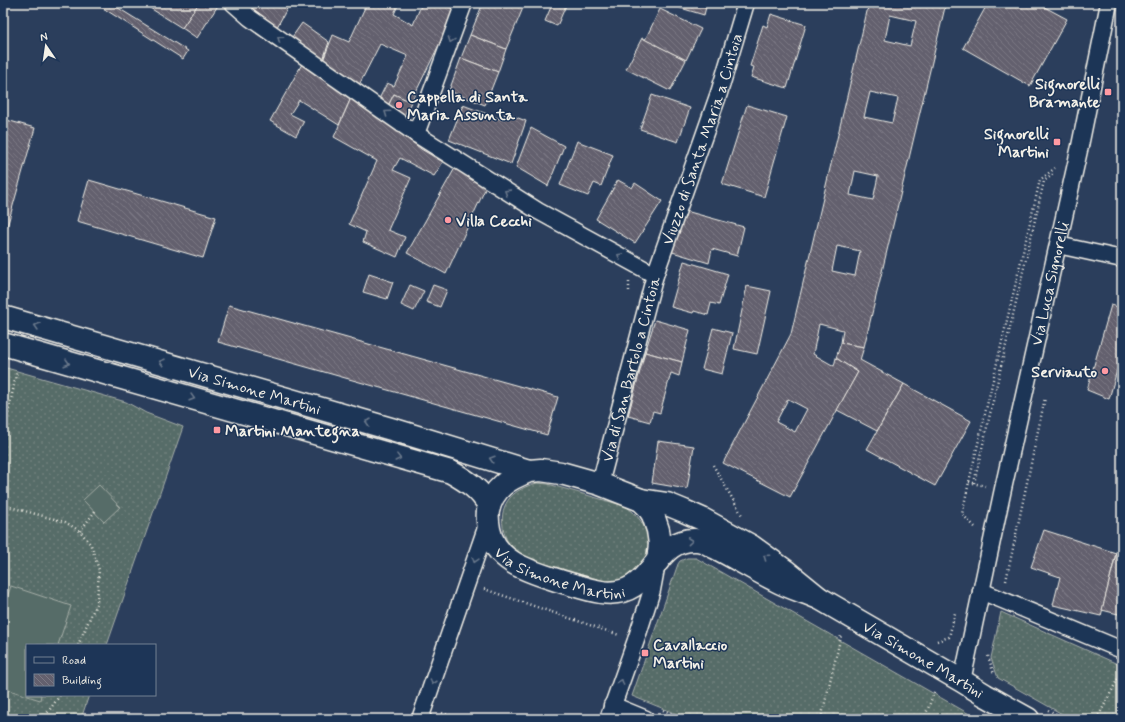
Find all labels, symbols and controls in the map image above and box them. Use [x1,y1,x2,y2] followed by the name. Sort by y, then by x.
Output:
[26,26,66,66] north arrow
[39,30,49,45] text: N
[657,31,748,248] street label: Viuzzo di Santa Maria a Cintoia
[277,36,284,44] one-way arrow
[447,36,455,43] one-way arrow
[1029,74,1101,113] place label: Signorelli Bramante
[407,87,528,126] place label: Cappella di Santa Maria Assunta
[1103,87,1113,97] marker: Signorelli Bramante
[394,100,404,110] marker: Cappella di Santa Maria Assunta
[384,111,391,118] one-way arrow
[984,124,1050,163] place label: Signorelli Martini
[1052,137,1062,147] marker: Signorelli Martini
[505,189,512,196] one-way arrow
[456,211,532,232] place label: Villa Cecchi
[443,215,453,225] marker: Villa Cecchi
[1026,220,1075,348] street label: Via Luca Signorelli
[617,253,625,261] one-way arrow
[597,274,666,464] street label: Via di San Bartolo a Cintoia
[34,322,41,331] one-way arrow
[64,358,71,367] one-way arrow
[159,358,166,367] one-way arrow
[185,362,324,420] street label: Via Simone Martini
[1031,362,1097,383] place label: Serviauto
[1100,366,1110,376] marker: Serviauto
[189,393,196,402] one-way arrow
[364,418,371,427] one-way arrow
[225,421,360,444] place label: Martini Mantegna
[212,425,222,435] marker: Martini Mantegna
[395,453,401,461] one-way arrow
[489,456,496,464] one-way arrow
[686,537,693,546] one-way arrow
[489,543,628,605] street label: Via Simone Martini
[763,554,770,562] one-way arrow
[472,556,480,563] one-way arrow
[858,617,988,704] street label: Via Simone Martini
[653,635,728,674] place label: Cavallaccio Martini
[26,644,156,696] legend
[640,648,650,658] marker: Cavallaccio Martini
[62,653,86,669] text: Road
[62,673,102,690] text: Building
[429,679,438,686] one-way arrow
[616,679,624,686] one-way arrow

